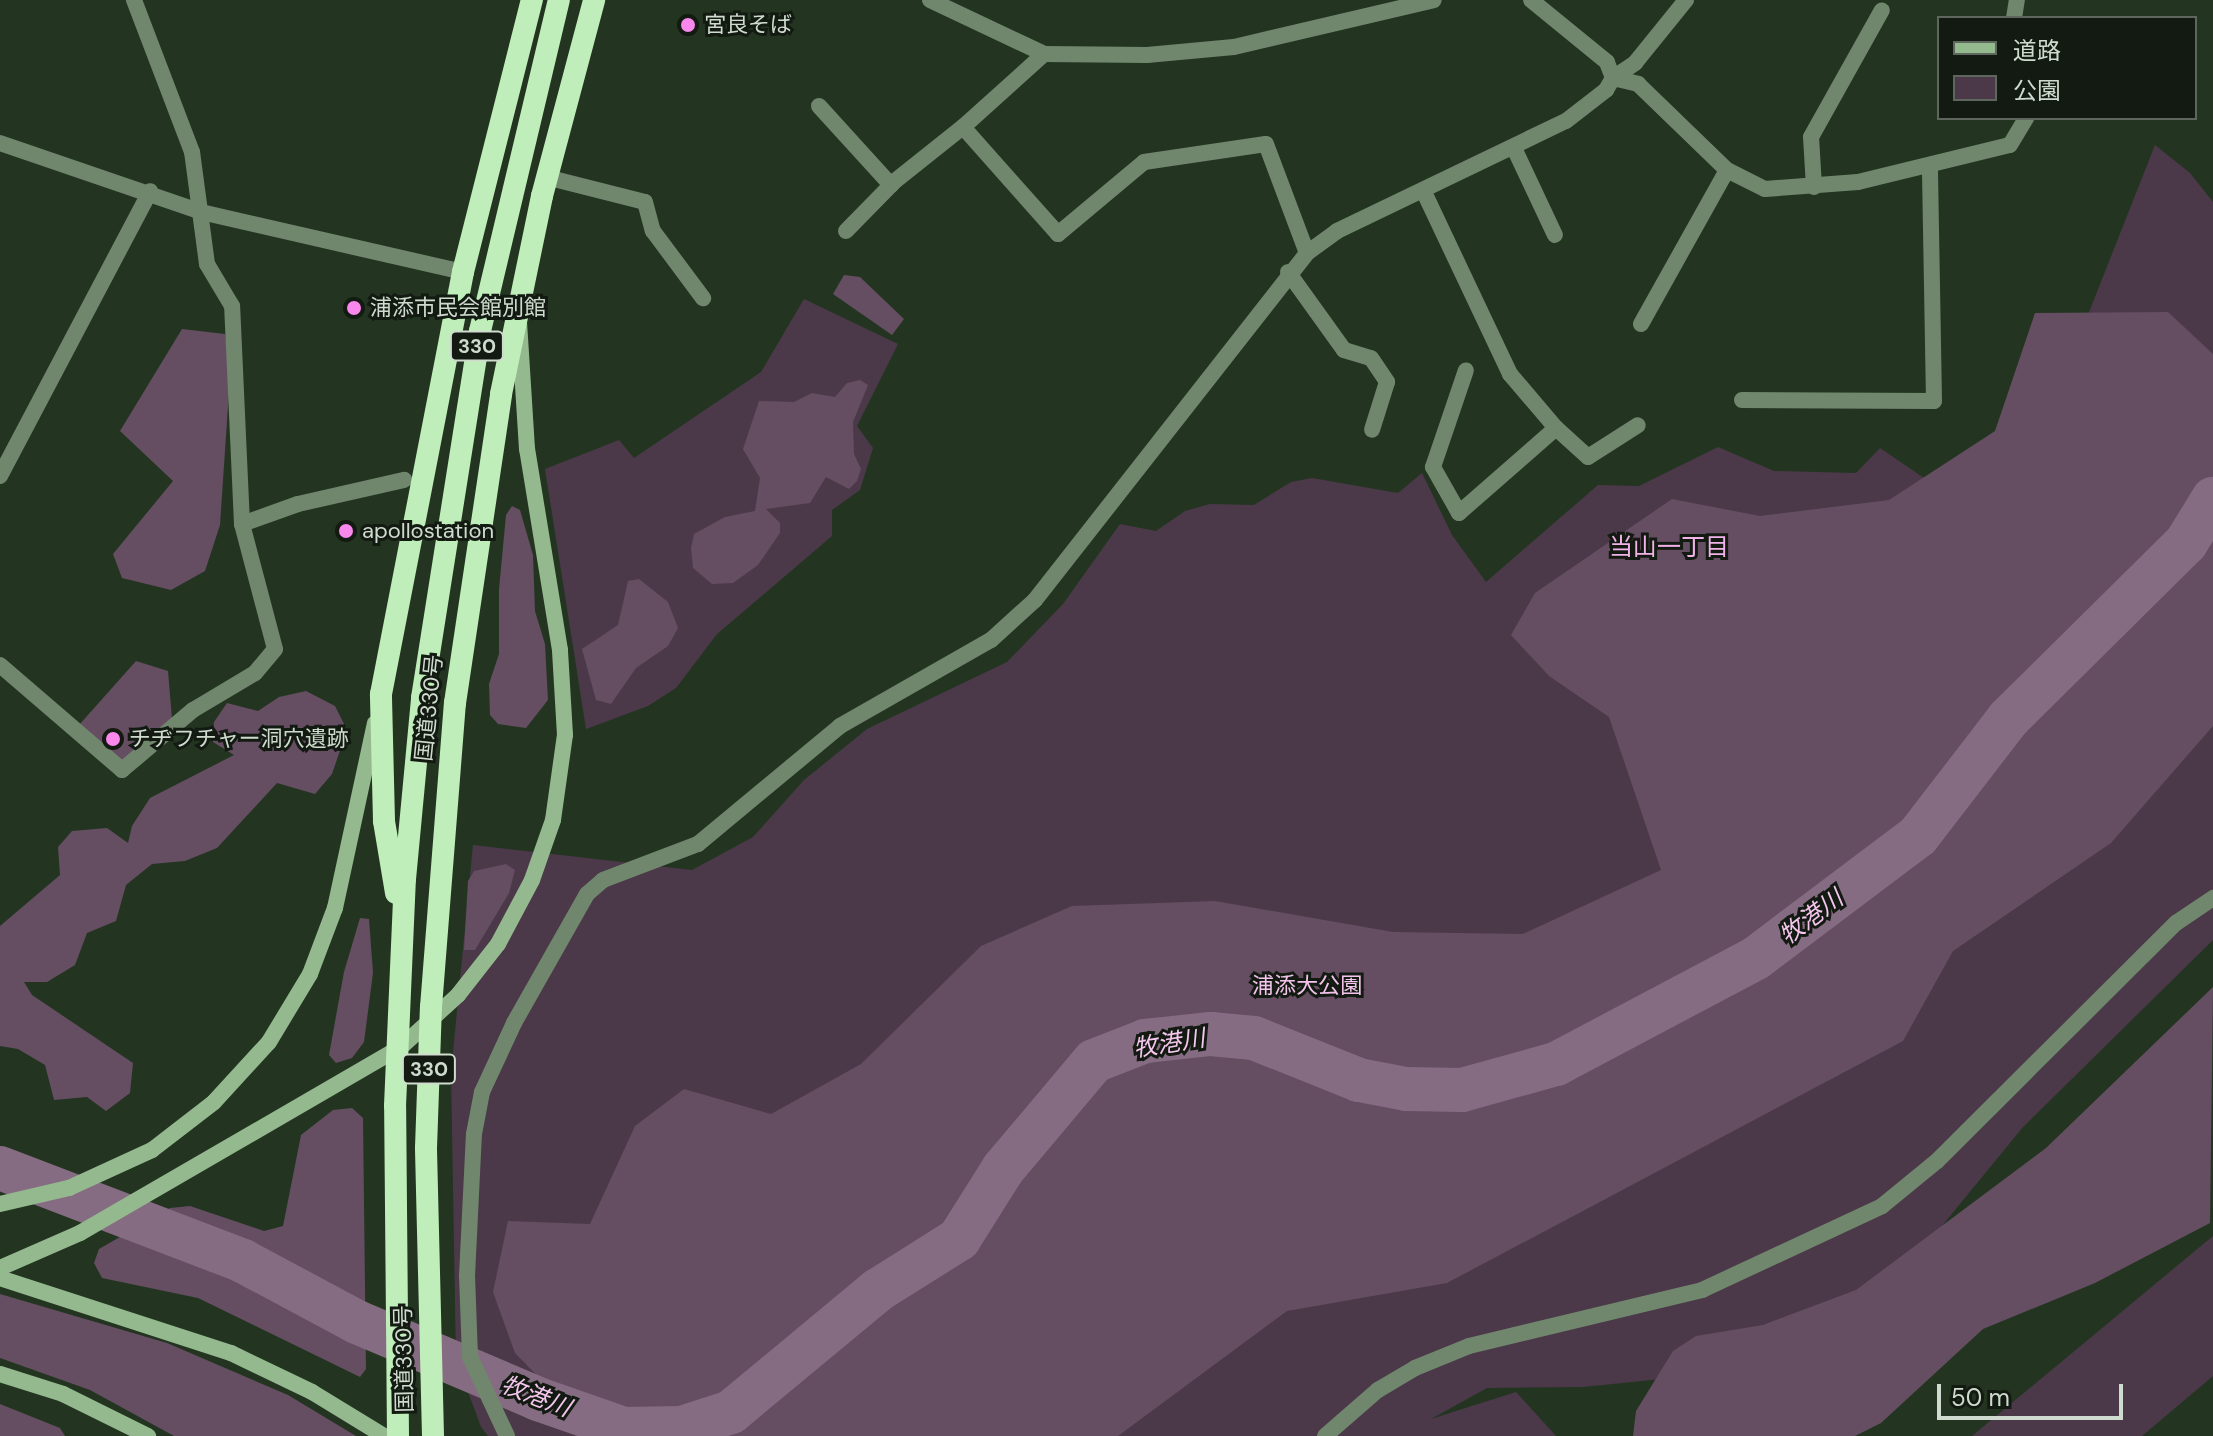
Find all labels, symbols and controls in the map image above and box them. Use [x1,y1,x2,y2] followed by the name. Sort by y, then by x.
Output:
[704,12,792,38] place label: 宮良そば
[679,16,697,34] marker: 宮良そば
[1937,16,2197,120] legend
[2013,35,2061,66] text: 道路
[2013,75,2061,106] text: 公園
[370,295,546,321] place label: 浦添市民会館別館
[345,299,363,317] marker: 浦添市民会館別館
[449,330,505,362] road number: 330
[362,518,494,544] place label: apollostation
[337,522,355,540] marker: apollostation
[1609,533,1729,561] district label: 当山一丁目
[410,653,448,763] street label: 国道330号
[129,726,349,752] place label: チヂフチャー洞穴遺跡
[104,730,122,748] marker: チヂフチャー洞穴遺跡
[1774,884,1848,950] water label: 牧港川
[1252,973,1362,999] park label: 浦添大公園
[1131,1023,1207,1063] water label: 牧港川
[401,1053,457,1085] road number: 330
[390,1305,418,1413] street label: 国道330号
[1941,1368,2127,1418] scale bar
[497,1370,575,1422] water label: 牧港川
[1951,1382,2010,1413] text: 50 m

